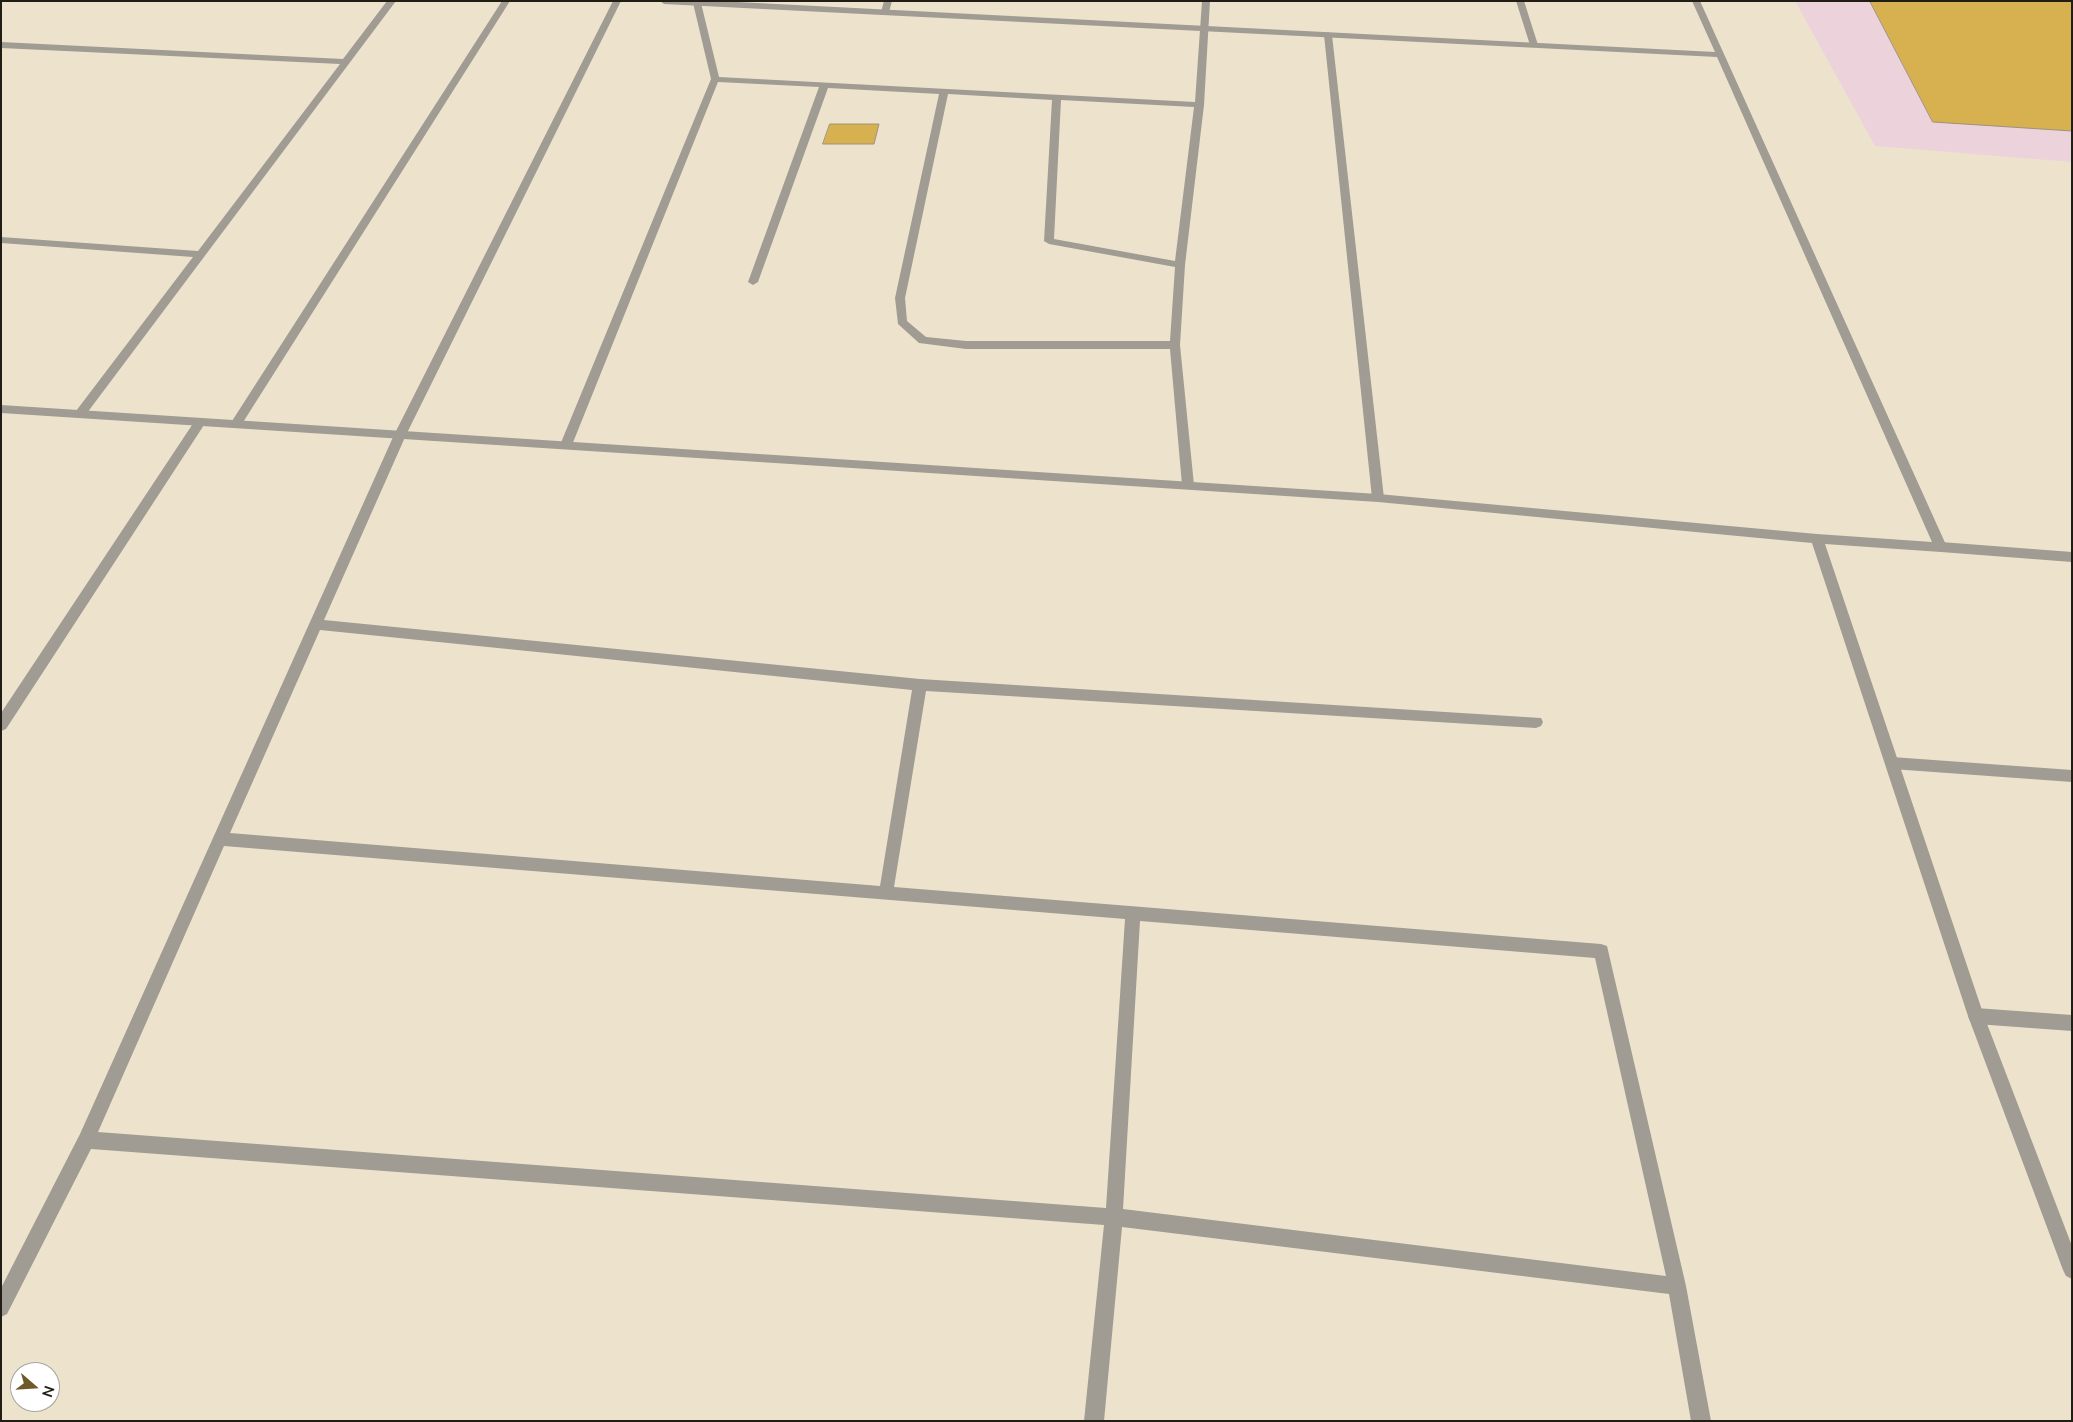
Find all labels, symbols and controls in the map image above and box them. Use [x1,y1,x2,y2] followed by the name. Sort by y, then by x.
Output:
[10,1362,60,1412] north arrow
[39,1384,59,1400] text: N

